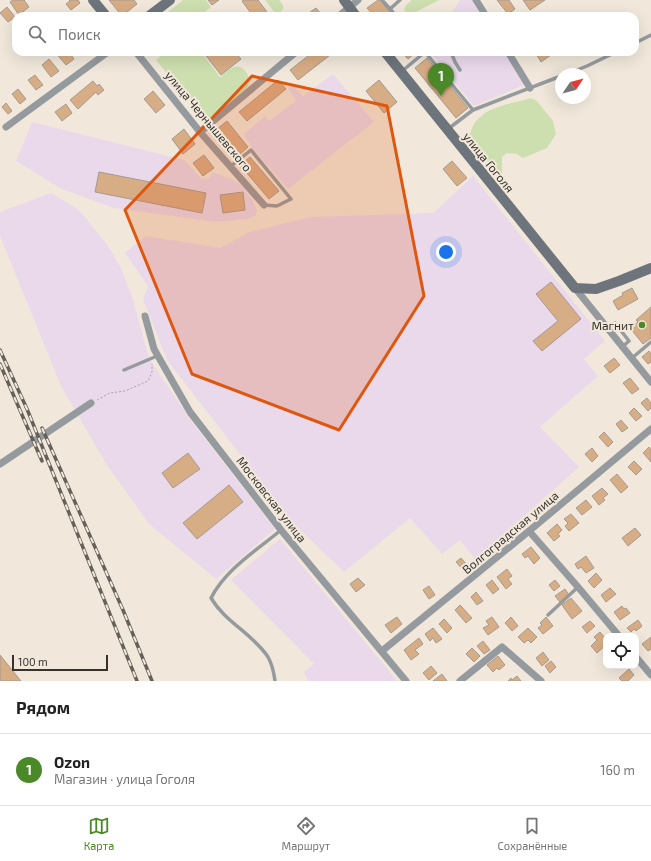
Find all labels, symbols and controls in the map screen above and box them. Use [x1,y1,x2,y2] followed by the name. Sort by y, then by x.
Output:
[12,12,639,56] search box
[26,23,48,45] icon: search
[58,25,101,43] text: Поиск
[428,63,454,96] pin: 1
[162,68,255,175] street label: улица Чернышевского
[555,68,591,104] north arrow
[460,129,517,195] street label: улица Гоголя
[436,242,456,262] your location
[591,318,634,332] place label: Магнит
[637,320,647,330] marker: Магнит
[233,453,310,545] street label: Московская улица
[459,488,562,577] street label: Волгоградская улица
[603,633,639,669] map controls
[603,633,639,669] button: locate
[12,653,108,672] scale bar
[18,655,48,668] text: 100 m
[16,697,70,717] text: Рядом
[54,753,90,771] text: Ozon
[26,762,32,778] text: 1
[600,762,635,778] text: 160 m
[54,771,195,787] text: Магазин · улица Гоголя
[84,815,114,852] tab: Карта
[282,815,330,852] tab: Маршрут
[498,815,567,852] tab: Сохранённые

